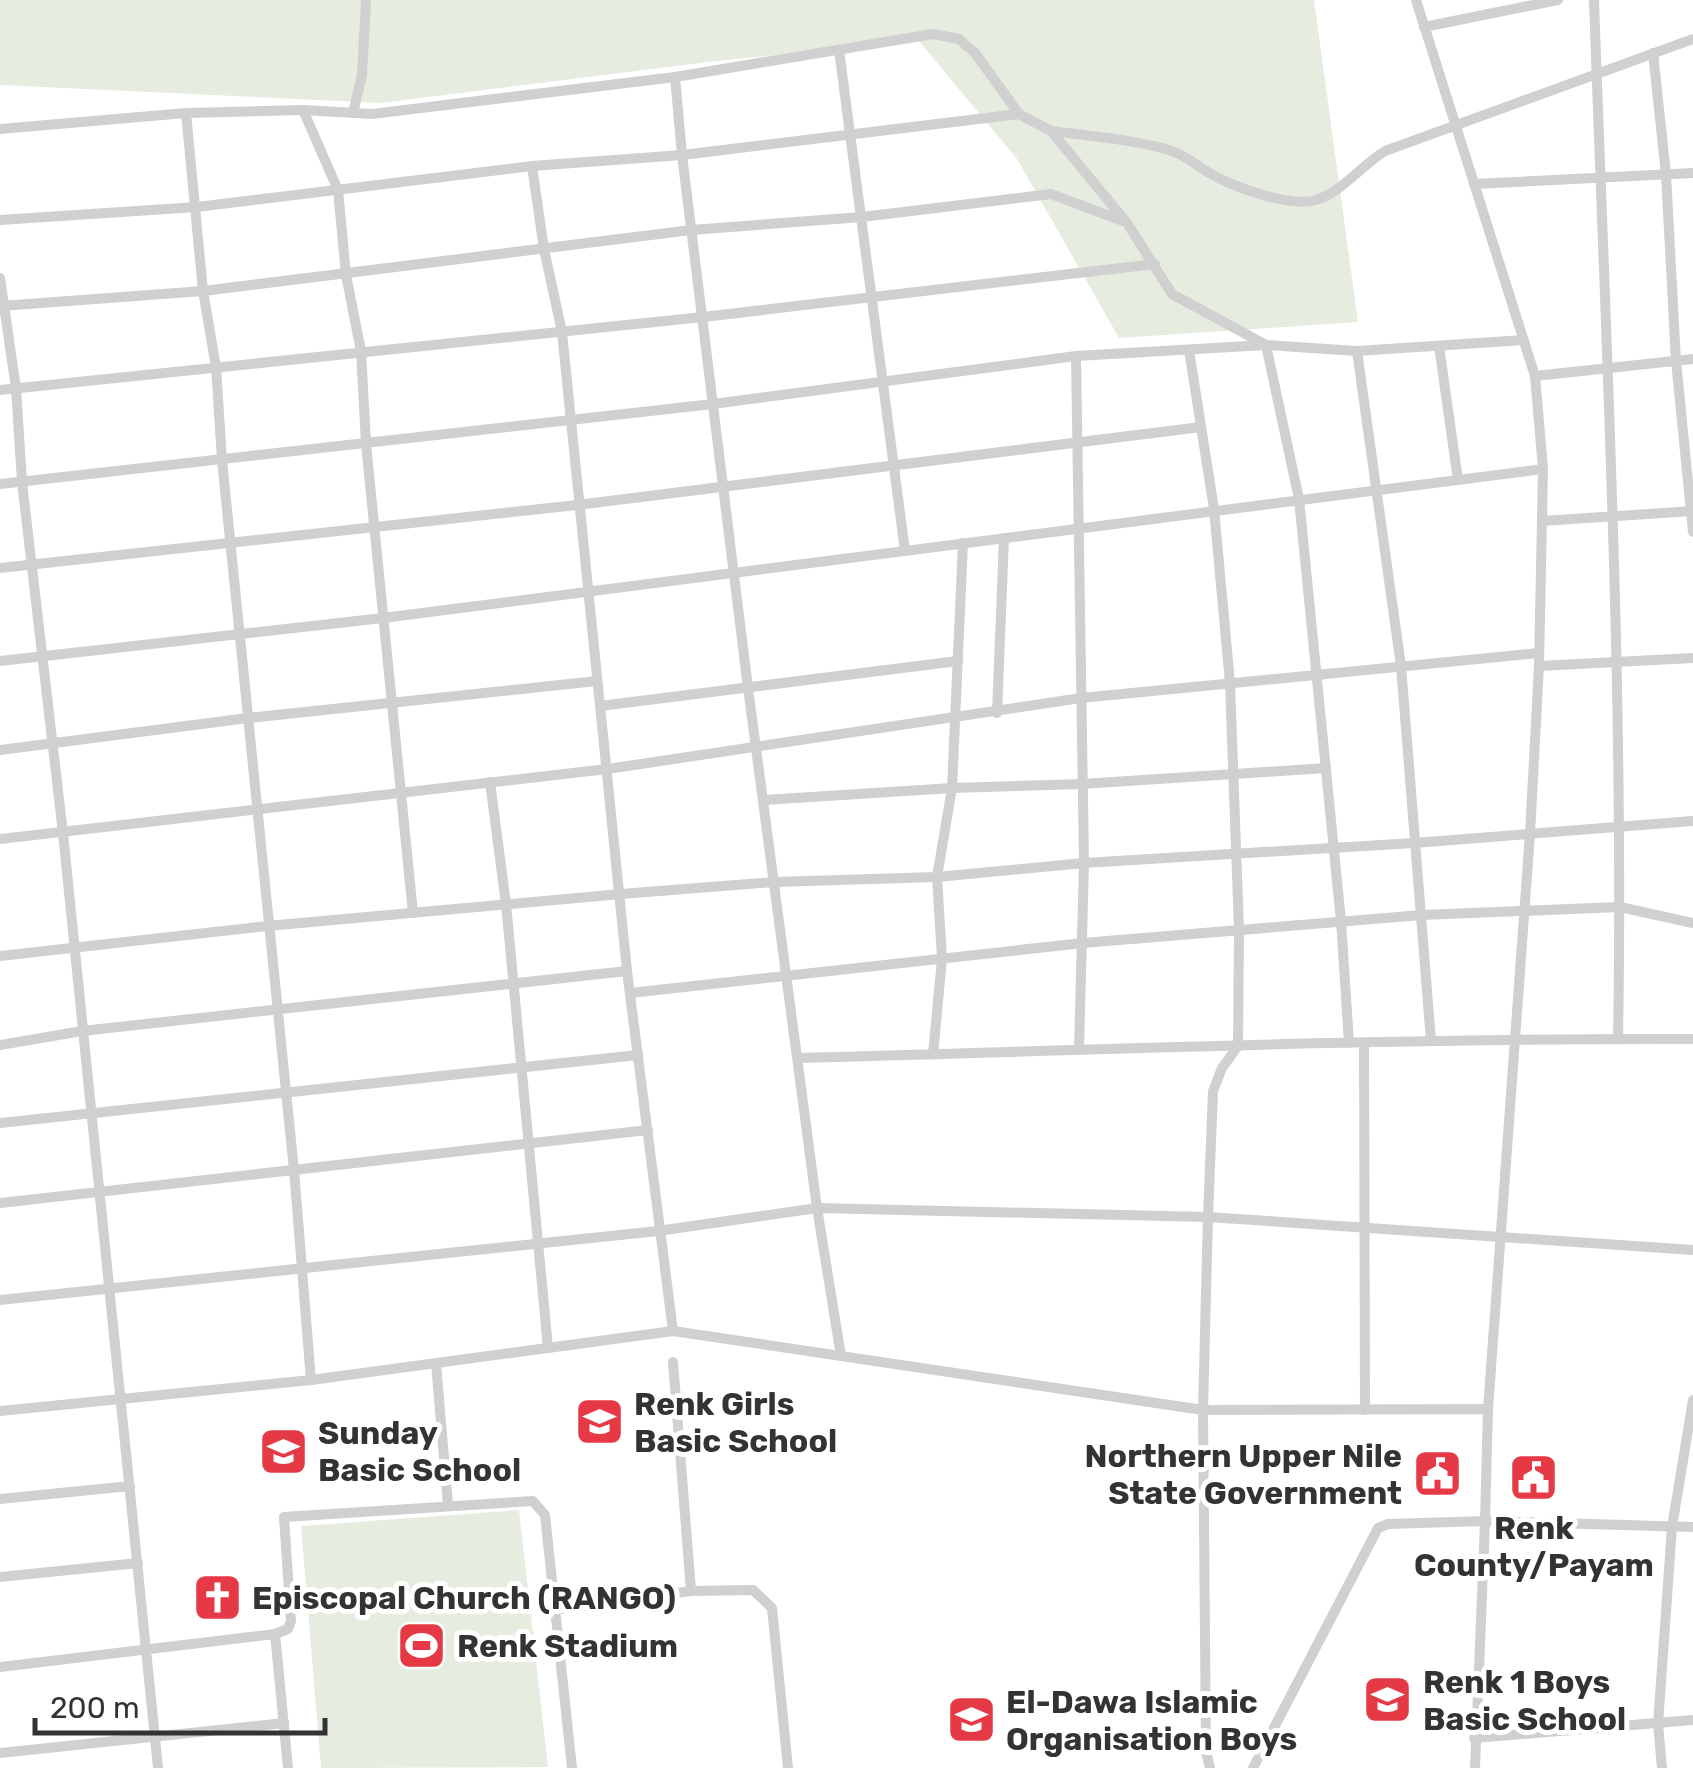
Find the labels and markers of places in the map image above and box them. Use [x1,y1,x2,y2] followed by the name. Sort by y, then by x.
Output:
[634,1385,837,1460] place label: Renk Girls Basic School
[573,1396,625,1448] school or university icon: Renk Girls Basic School
[318,1414,521,1489] place label: Sunday Basic School
[257,1425,309,1477] school or university icon: Sunday Basic School
[1085,1437,1402,1512] place label: Northern Upper Nile State Government
[1411,1448,1463,1500] public building icon: Northern Upper Nile State Government
[1508,1452,1560,1504] public building icon: Renk County/Payam
[1414,1509,1654,1584] place label: Renk County/Payam
[191,1572,243,1624] church icon: Episcopal Church (RANGO)
[252,1579,676,1617] place label: Episcopal Church (RANGO)
[396,1620,448,1672] sports icon: Renk Stadium
[457,1627,678,1665] place label: Renk Stadium
[1423,1663,1626,1738] place label: Renk 1 Boys Basic School
[1362,1674,1414,1726] school or university icon: Renk 1 Boys Basic School
[1006,1683,1297,1758] place label: El-Dawa Islamic Organisation Boys
[945,1694,997,1746] school or university icon: El-Dawa Islamic Organisation Boys

